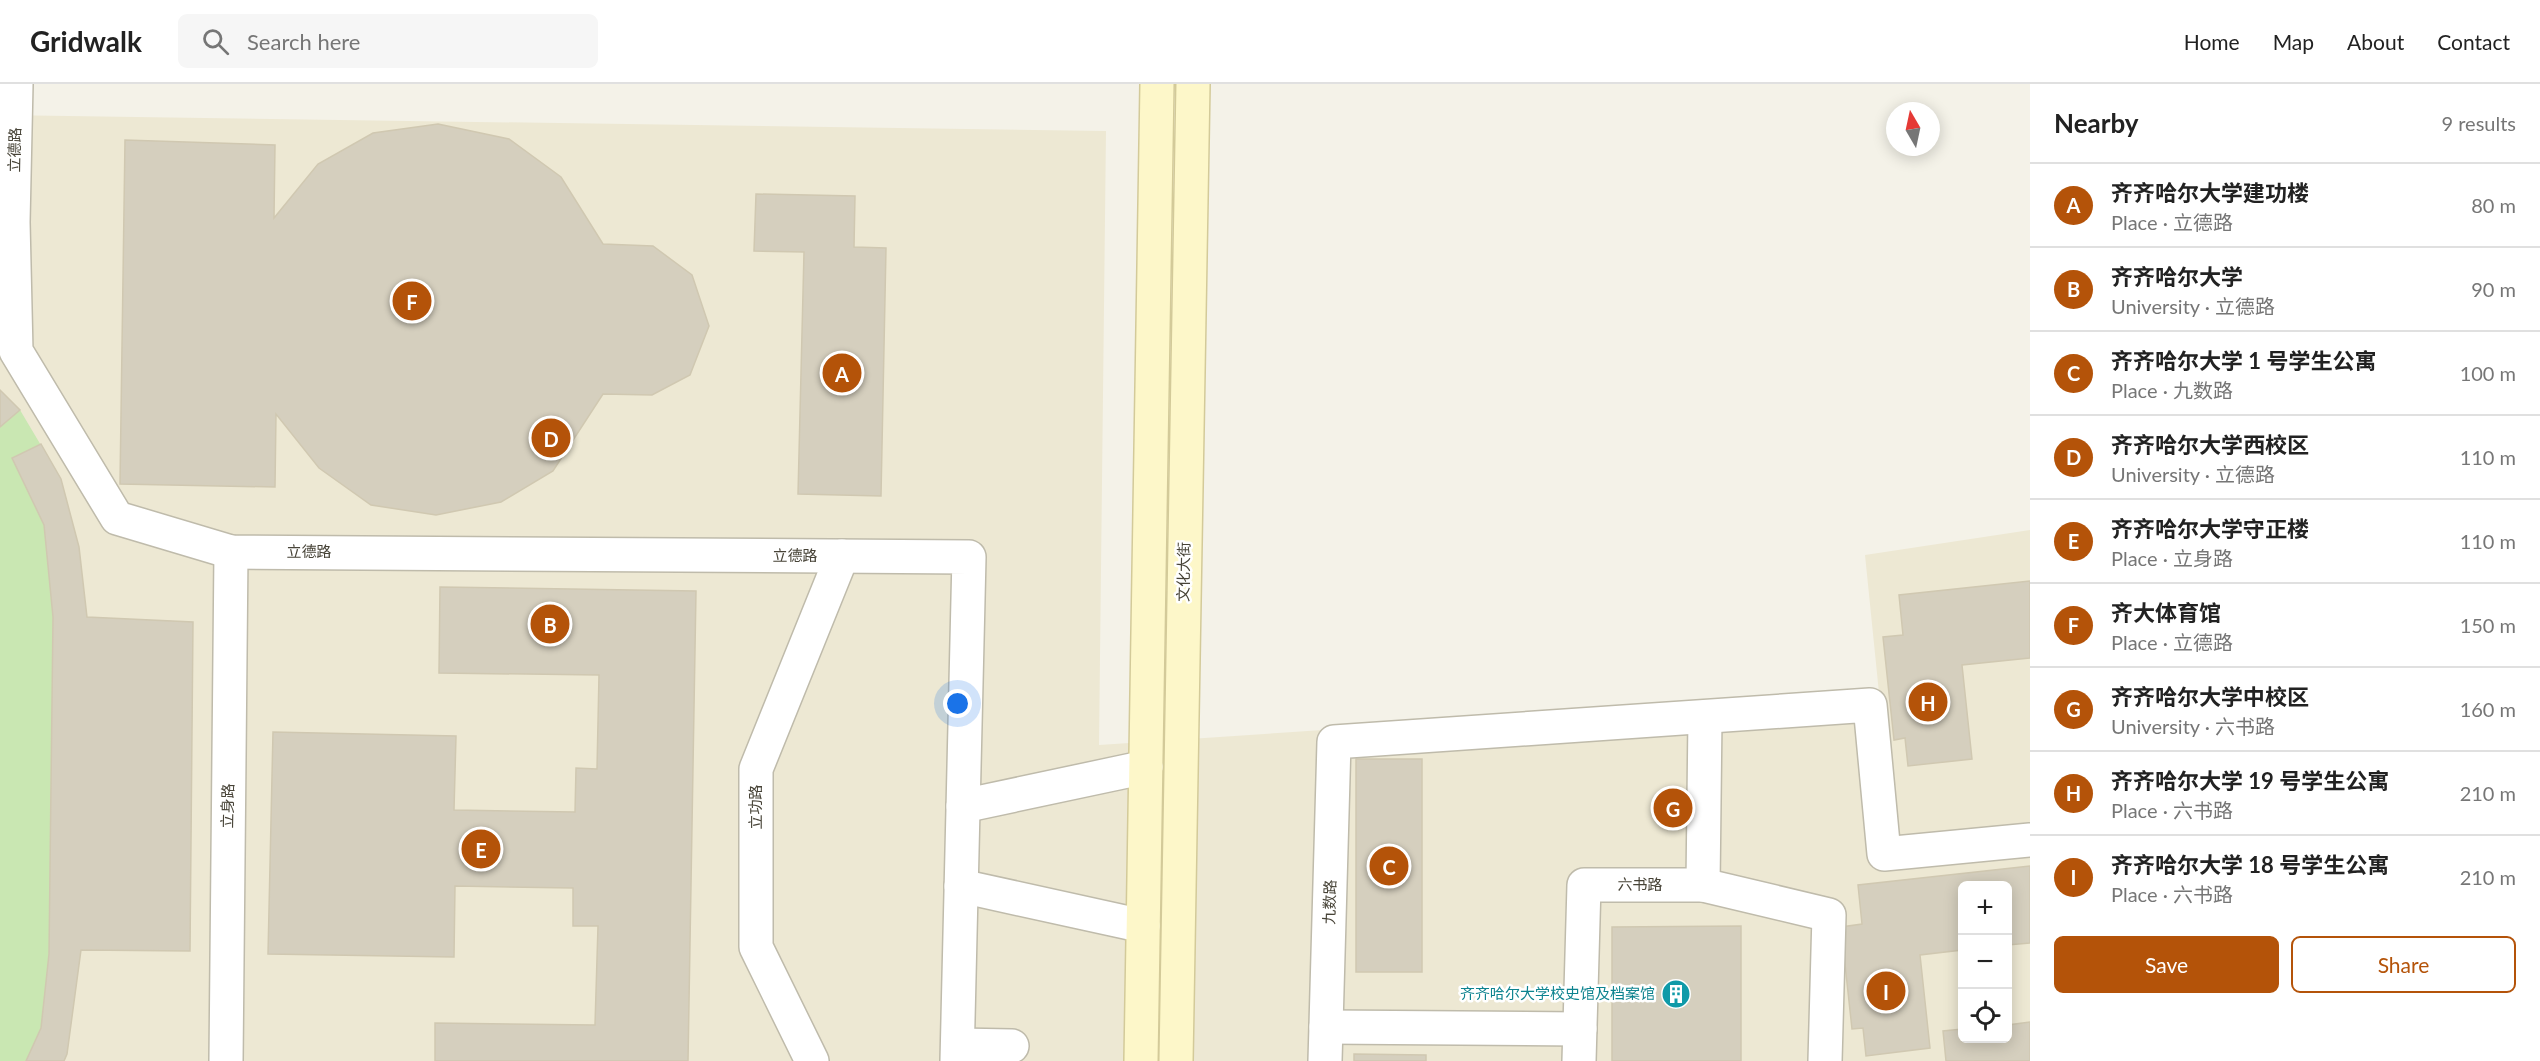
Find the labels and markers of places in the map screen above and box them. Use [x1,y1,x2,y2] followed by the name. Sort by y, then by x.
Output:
[392,278,432,324] pin: F
[822,350,862,396] pin: A
[532,416,570,460] pin: D
[530,602,570,646] pin: B
[1908,680,1948,724] pin: H
[1654,786,1692,830] pin: G
[462,826,500,872] pin: E
[1370,844,1408,888] pin: C
[1866,968,1906,1014] pin: I
[1660,978,1692,1010] building icon: 齐齐哈尔大学校史馆及档案馆
[1460,984,1655,1002] place label: 齐齐哈尔大学校史馆及档案馆

